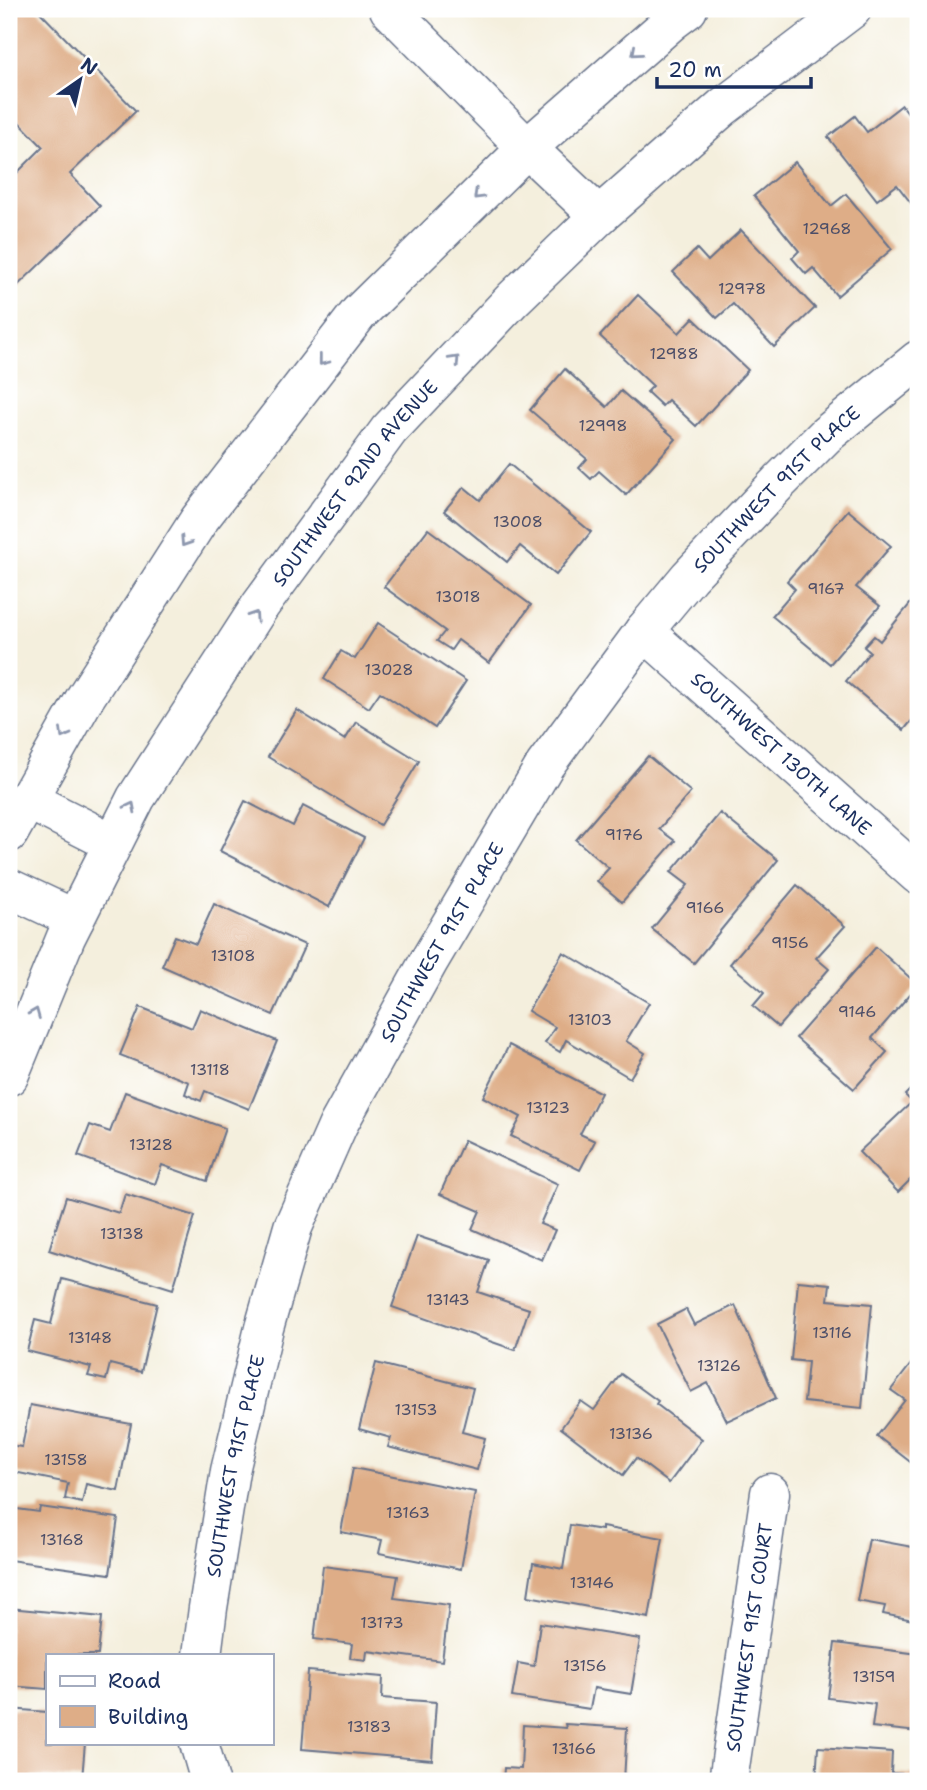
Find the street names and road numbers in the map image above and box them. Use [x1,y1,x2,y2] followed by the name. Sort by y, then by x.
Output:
[266,374,443,591] street label: SOUTHWEST 92ND AVENUE
[687,400,865,578] street label: SOUTHWEST 91ST PLACE
[686,666,877,840] street label: SOUTHWEST 130TH LANE
[374,837,509,1046] street label: SOUTHWEST 91ST PLACE
[201,1352,270,1579] street label: SOUTHWEST 91ST PLACE
[720,1521,778,1754] street label: SOUTHWEST 91ST COURT

